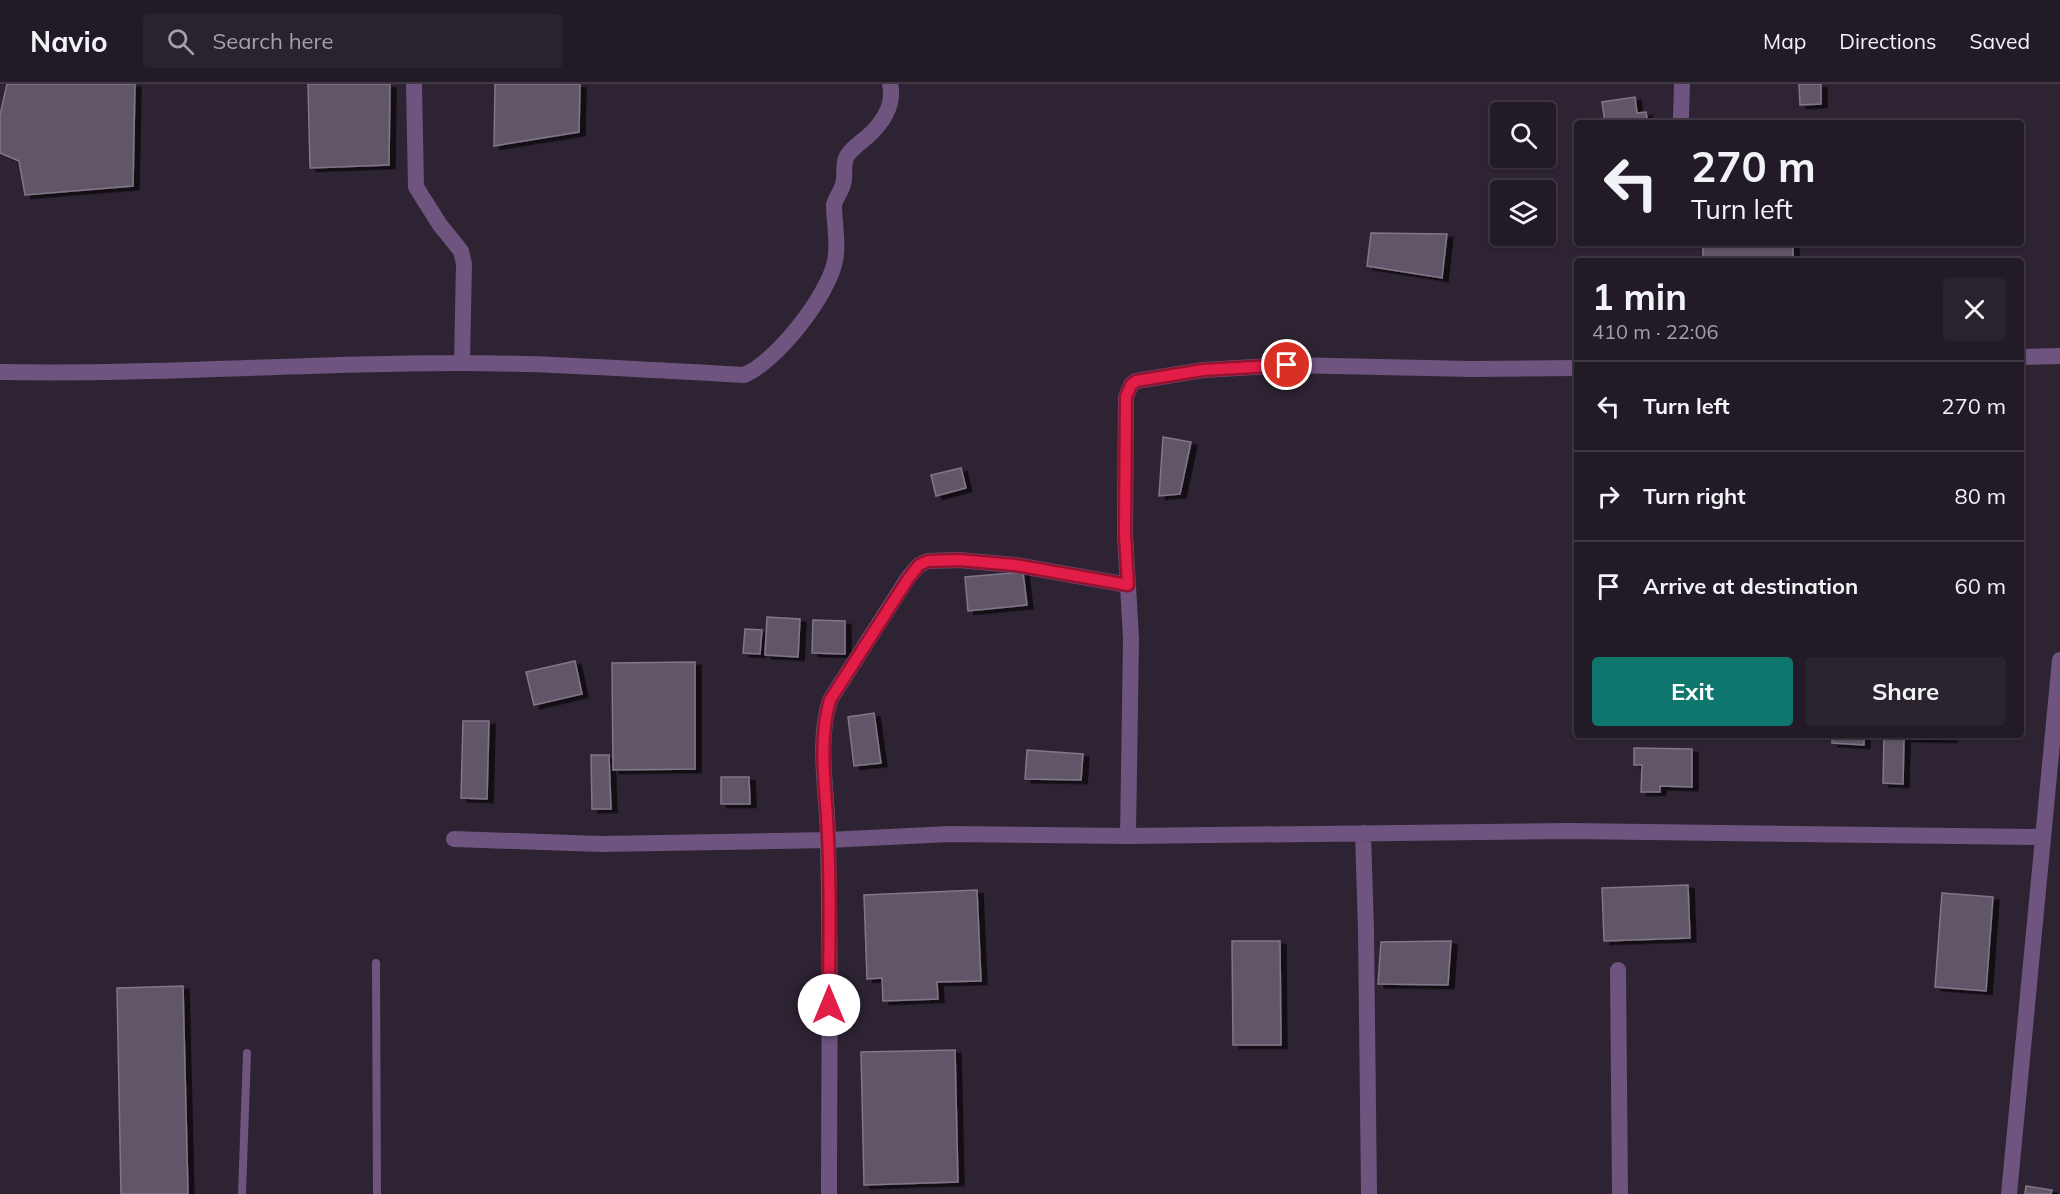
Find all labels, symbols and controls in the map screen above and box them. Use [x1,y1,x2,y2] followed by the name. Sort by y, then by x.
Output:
[143,14,563,68] search box
[30,24,107,59] text: Navio
[164,25,197,58] icon: search
[212,27,333,55] text: Search here
[1763,28,1806,54] text: Map
[1839,28,1936,54] text: Directions
[1969,28,2030,54] text: Saved
[1490,102,1556,246] map controls
[1490,102,1556,168] button: search
[1691,140,1816,193] text: 270 m
[1592,144,1670,222] icon: left
[1490,180,1556,246] button: layers
[1691,192,1793,226] text: Turn left
[1592,274,1687,319] text: 1 min
[1943,278,2006,341] button: close
[1592,319,1718,344] text: 410 m · 22:06
[1261,339,1312,390] pin
[1270,348,1303,381] icon: arrive
[1592,390,1625,423] icon: left
[1643,392,1730,420] text: Turn left
[1941,392,2006,420] text: 270 m
[1592,480,1625,513] icon: right
[1643,482,1746,510] text: Turn right
[1955,482,2006,510] text: 80 m
[1592,570,1625,603] icon: arrive
[1643,572,1858,600] text: Arrive at destination
[1955,572,2006,600] text: 60 m
[1592,657,1793,726] button: Exit
[1805,657,2006,726] button: Share
[797,973,861,1037] position arrow

